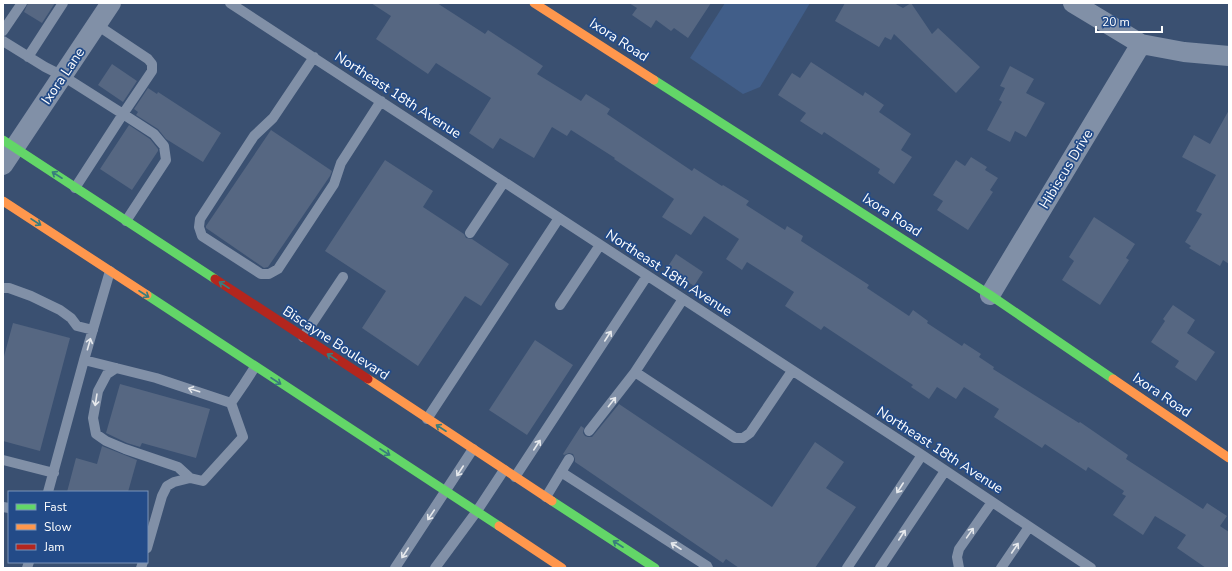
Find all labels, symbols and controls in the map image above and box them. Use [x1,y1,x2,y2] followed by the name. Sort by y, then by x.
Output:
[1096,8,1162,34] scale bar
[586,14,652,66] street label: Ixora Road
[1102,14,1130,30] text: 20 m
[37,44,89,108] street label: Ixora Lane
[331,47,465,143] street label: Northeast 18th Avenue
[1035,126,1097,212] street label: Hibiscus Drive
[51,171,63,179] one-way arrow
[859,189,925,241] street label: Ixora Road
[30,218,41,226] one-way arrow
[602,225,736,321] street label: Northeast 18th Avenue
[219,281,230,289] one-way arrow
[138,290,149,298] one-way arrow
[279,301,393,385] street label: Biscayne Boulevard
[604,331,612,342] one-way arrow
[86,338,93,351] one-way arrow
[326,352,338,360] one-way arrow
[1129,368,1195,422] street label: Ixora Road
[270,377,281,385] one-way arrow
[188,386,200,394] one-way arrow
[92,393,100,406] one-way arrow
[608,396,616,407] one-way arrow
[873,402,1007,498] street label: Northeast 18th Avenue
[436,424,447,432] one-way arrow
[532,439,541,450] one-way arrow
[379,448,390,456] one-way arrow
[455,465,463,477] one-way arrow
[896,482,904,493] one-way arrow
[8,491,148,563] legend
[44,499,67,515] text: Fast
[426,509,434,521] one-way arrow
[44,519,72,535] text: Slow
[966,528,974,539] one-way arrow
[898,530,906,541] one-way arrow
[43,539,65,555] text: Jam
[612,540,623,548] one-way arrow
[671,542,682,550] one-way arrow
[1011,542,1020,553] one-way arrow
[401,547,409,558] one-way arrow

